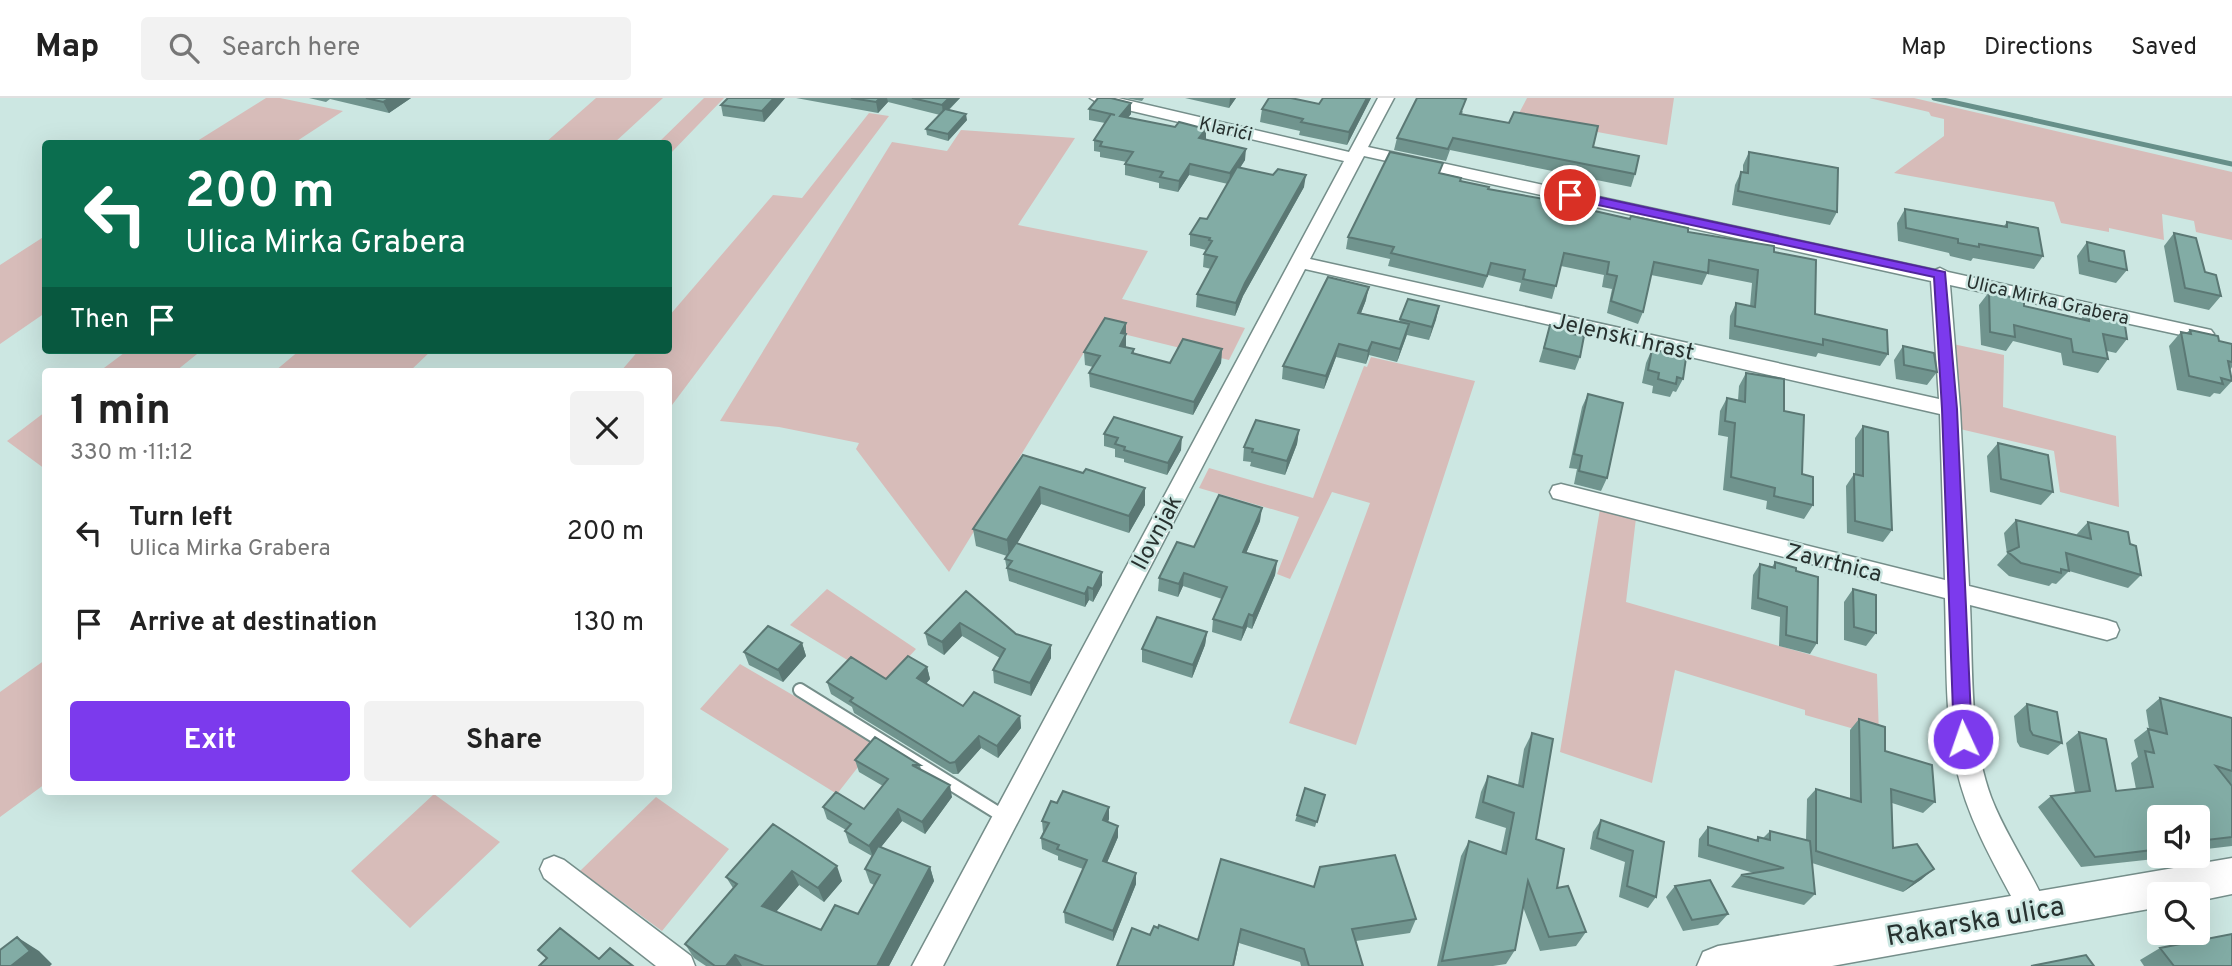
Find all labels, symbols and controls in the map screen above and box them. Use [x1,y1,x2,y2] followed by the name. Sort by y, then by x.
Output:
[141,17,631,80] search box
[35,27,99,69] text: Map
[165,29,203,67] icon: search
[221,32,360,65] text: Search here
[1901,33,1946,63] text: Map
[1984,33,2093,63] text: Directions
[2131,33,2197,63] text: Saved
[1196,112,1255,148] street label: Klarići
[185,163,335,225] text: 200 m
[1540,165,1600,225] pin
[70,168,161,259] icon: left
[1551,176,1589,214] icon: arrive
[185,224,466,264] text: Ulica Mirka Grabera
[1964,271,2131,331] street label: Ulica Mirka Grabera
[143,301,181,339] icon: arrive
[70,304,129,337] text: Then
[1550,308,1697,369] street label: Jelenski hrast
[70,386,171,439] text: 1 min
[570,391,644,465] button: close
[70,439,193,468] text: 330 m · 11:12
[1126,491,1190,576] street label: Ilovnjak
[129,502,233,535] text: Turn left
[70,514,108,552] icon: left
[567,516,644,549] text: 200 m
[129,535,331,564] text: Ulica Mirka Grabera
[1782,538,1885,590] street label: Zavrtnica
[70,605,108,643] icon: arrive
[129,607,377,640] text: Arrive at destination
[574,607,644,640] text: 130 m
[70,701,350,781] button: Exit
[364,701,644,781] button: Share
[1926,702,2000,776] position arrow
[2147,805,2210,945] map controls
[2147,805,2210,868] button: sound
[2147,882,2210,945] button: search
[1884,890,2067,956] street label: Rakarska ulica

